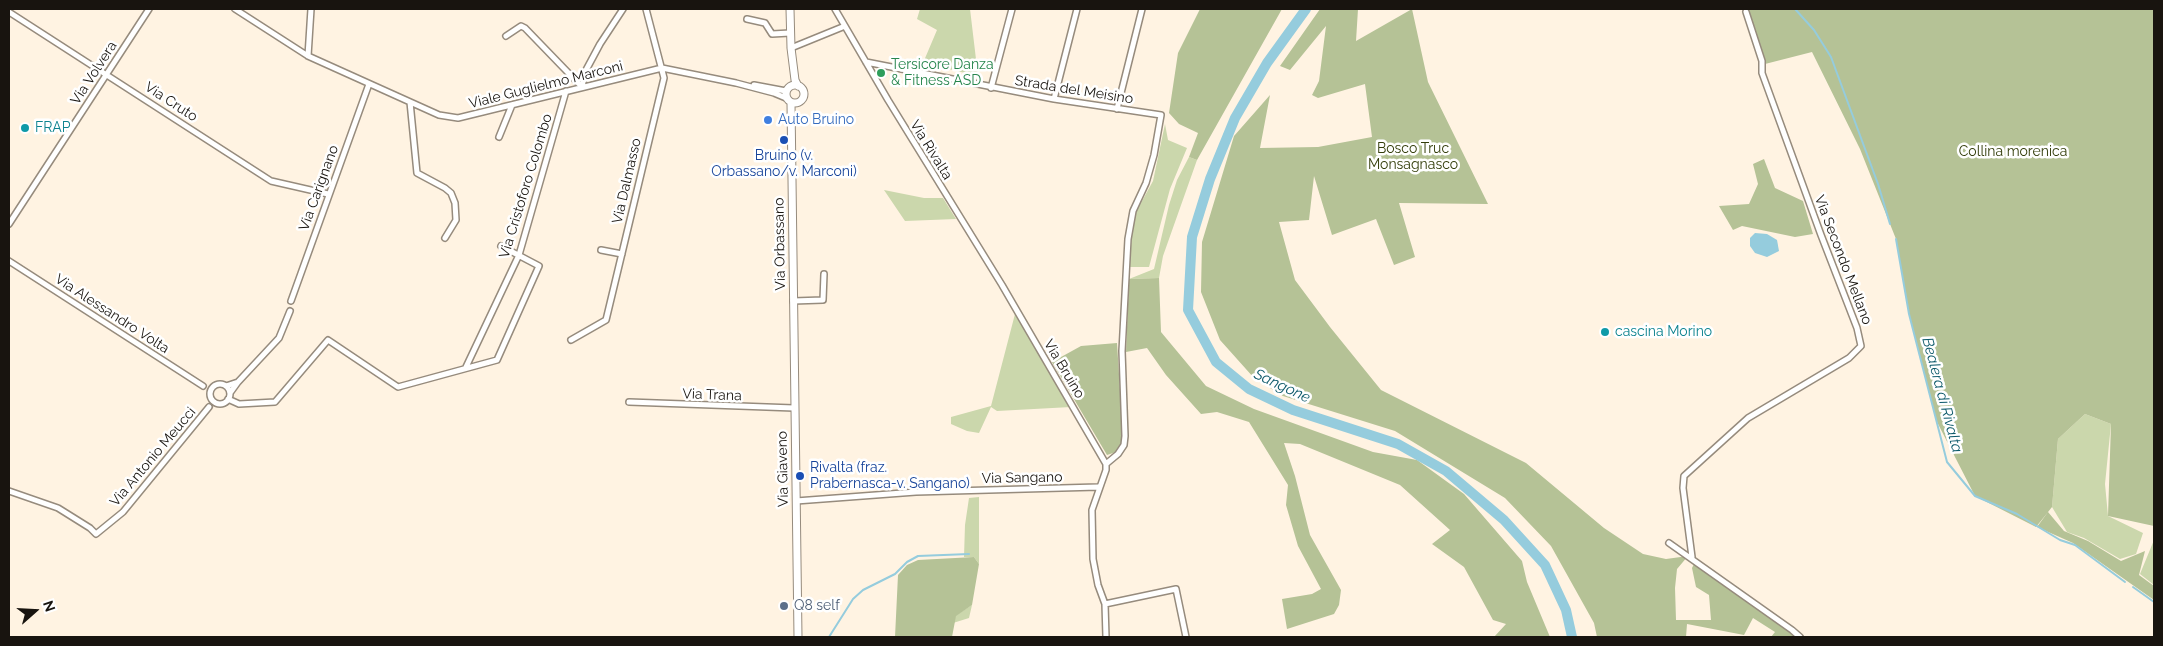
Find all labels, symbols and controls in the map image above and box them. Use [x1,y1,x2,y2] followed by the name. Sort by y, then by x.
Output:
[67,38,121,108] street label: Via Volvera
[891,57,994,90] place label: Tersicore Danza & Fitness ASD
[467,58,625,112] street label: Viale Guglielmo Marconi
[875,67,887,79] marker: Tersicore Danza & Fitness ASD
[1014,72,1134,108] street label: Strada del Meisino
[141,79,201,125] street label: Via Cruto
[496,112,556,260] street label: Via Cristoforo Colombo
[778,112,854,128] place label: Auto Bruino
[762,114,774,126] marker: Auto Bruino
[906,117,956,183] street label: Via Rivalta
[35,120,71,136] place label: FRAP
[19,122,31,134] marker: FRAP
[778,134,790,146] marker: Bruino (v. Orbassano/v. Marconi)
[609,136,645,226] street label: Via Dalmasso
[1368,141,1458,174] park label: Bosco Truc Monsagnasco
[296,143,342,233] street label: Via Carignano
[1959,144,2067,160] park label: Collina morenica
[711,148,857,180] place label: Bruino (v. Orbassano/v. Marconi)
[1811,193,1875,327] street label: Via Secondo Mellano
[771,197,789,291] street label: Via Orbassano
[52,271,172,357] street label: Via Alessandro Volta
[1615,324,1712,340] place label: cascina Morino
[1599,326,1611,338] marker: cascina Morino
[1918,335,1966,455] water label: Bealera di Rivalta
[1040,336,1088,402] street label: Via Bruino
[1251,365,1313,407] water label: Sangone
[682,386,742,404] street label: Via Trana
[107,404,199,510] street label: Via Antonio Meucci
[774,431,792,507] street label: Via Giaveno
[810,460,970,492] place label: Rivalta (fraz. Prabernasca-v. Sangano)
[981,469,1063,487] street label: Via Sangano
[794,470,806,482] marker: Rivalta (fraz. Prabernasca-v. Sangano)
[10,586,60,636] north arrow
[40,598,58,614] text: N
[794,598,840,614] place label: Q8 self
[778,600,790,612] marker: Q8 self

